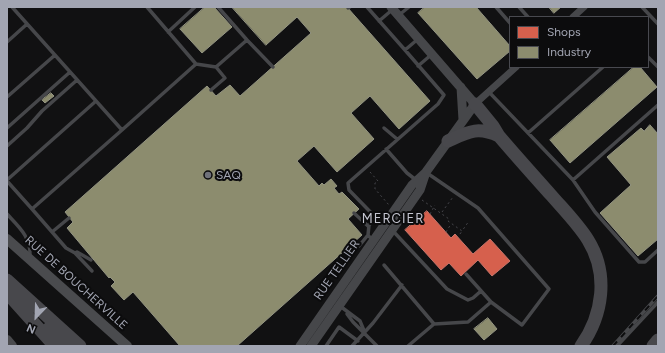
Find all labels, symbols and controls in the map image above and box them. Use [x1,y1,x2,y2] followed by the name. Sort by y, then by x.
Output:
[509,16,649,68] legend
[547,25,581,39] text: Shops
[547,45,591,59] text: Industry
[216,168,241,182] place label: SAQ
[203,170,213,180] marker: SAQ
[362,211,424,227] district label: MERCIER
[22,233,130,333] street label: RUE DE BOUCHERVILLE
[311,237,363,303] street label: RUE TELLIER
[16,297,56,337] north arrow
[25,321,38,336] text: N

